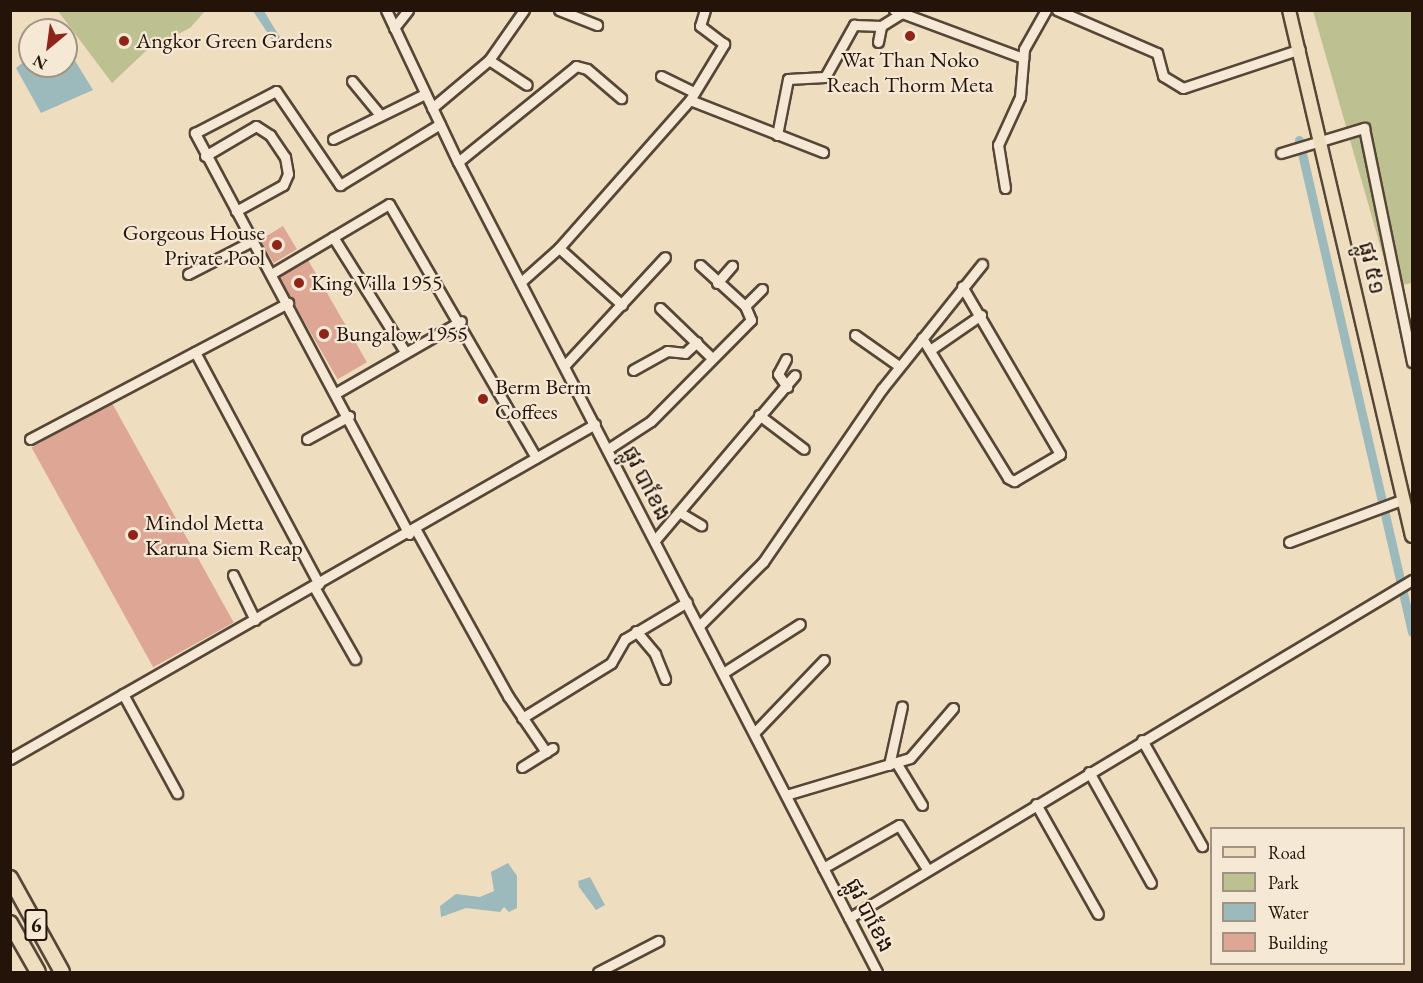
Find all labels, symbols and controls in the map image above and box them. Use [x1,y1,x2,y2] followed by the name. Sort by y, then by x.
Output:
[18,18,78,78] north arrow
[136,28,332,54] place label: Angkor Green Gardens
[903,29,917,43] marker: Wat Than Noko Reach Thorm Meta
[117,34,131,48] marker: Angkor Green Gardens
[826,46,994,98] place label: Wat Than Noko Reach Thorm Meta
[29,50,51,75] text: N
[123,219,265,270] place label: Gorgeous House Private Pool
[270,238,284,252] marker: Gorgeous House Private Pool
[1353,239,1391,297] street label: ផ្លូវ ៥១
[311,270,443,296] place label: King Villa 1955
[292,276,306,290] marker: King Villa 1955
[336,321,468,347] place label: Bungalow 1955
[317,327,331,341] marker: Bungalow 1955
[495,373,591,424] place label: Berm Berm Coffees
[476,392,490,406] marker: Berm Berm Coffees
[617,441,677,525] street label: ផ្លូវ បាខែង
[145,509,303,560] place label: Mindol Metta Karuna Siem Reap
[126,528,140,542] marker: Mindol Metta Karuna Siem Reap
[1210,827,1405,965] legend
[1268,841,1306,864] text: Road
[1268,871,1299,894] text: Park
[840,873,900,957] street label: ផ្លូវ បាខែង
[1268,901,1309,924] text: Water
[24,907,48,943] road number: 6
[1268,931,1328,954] text: Building

